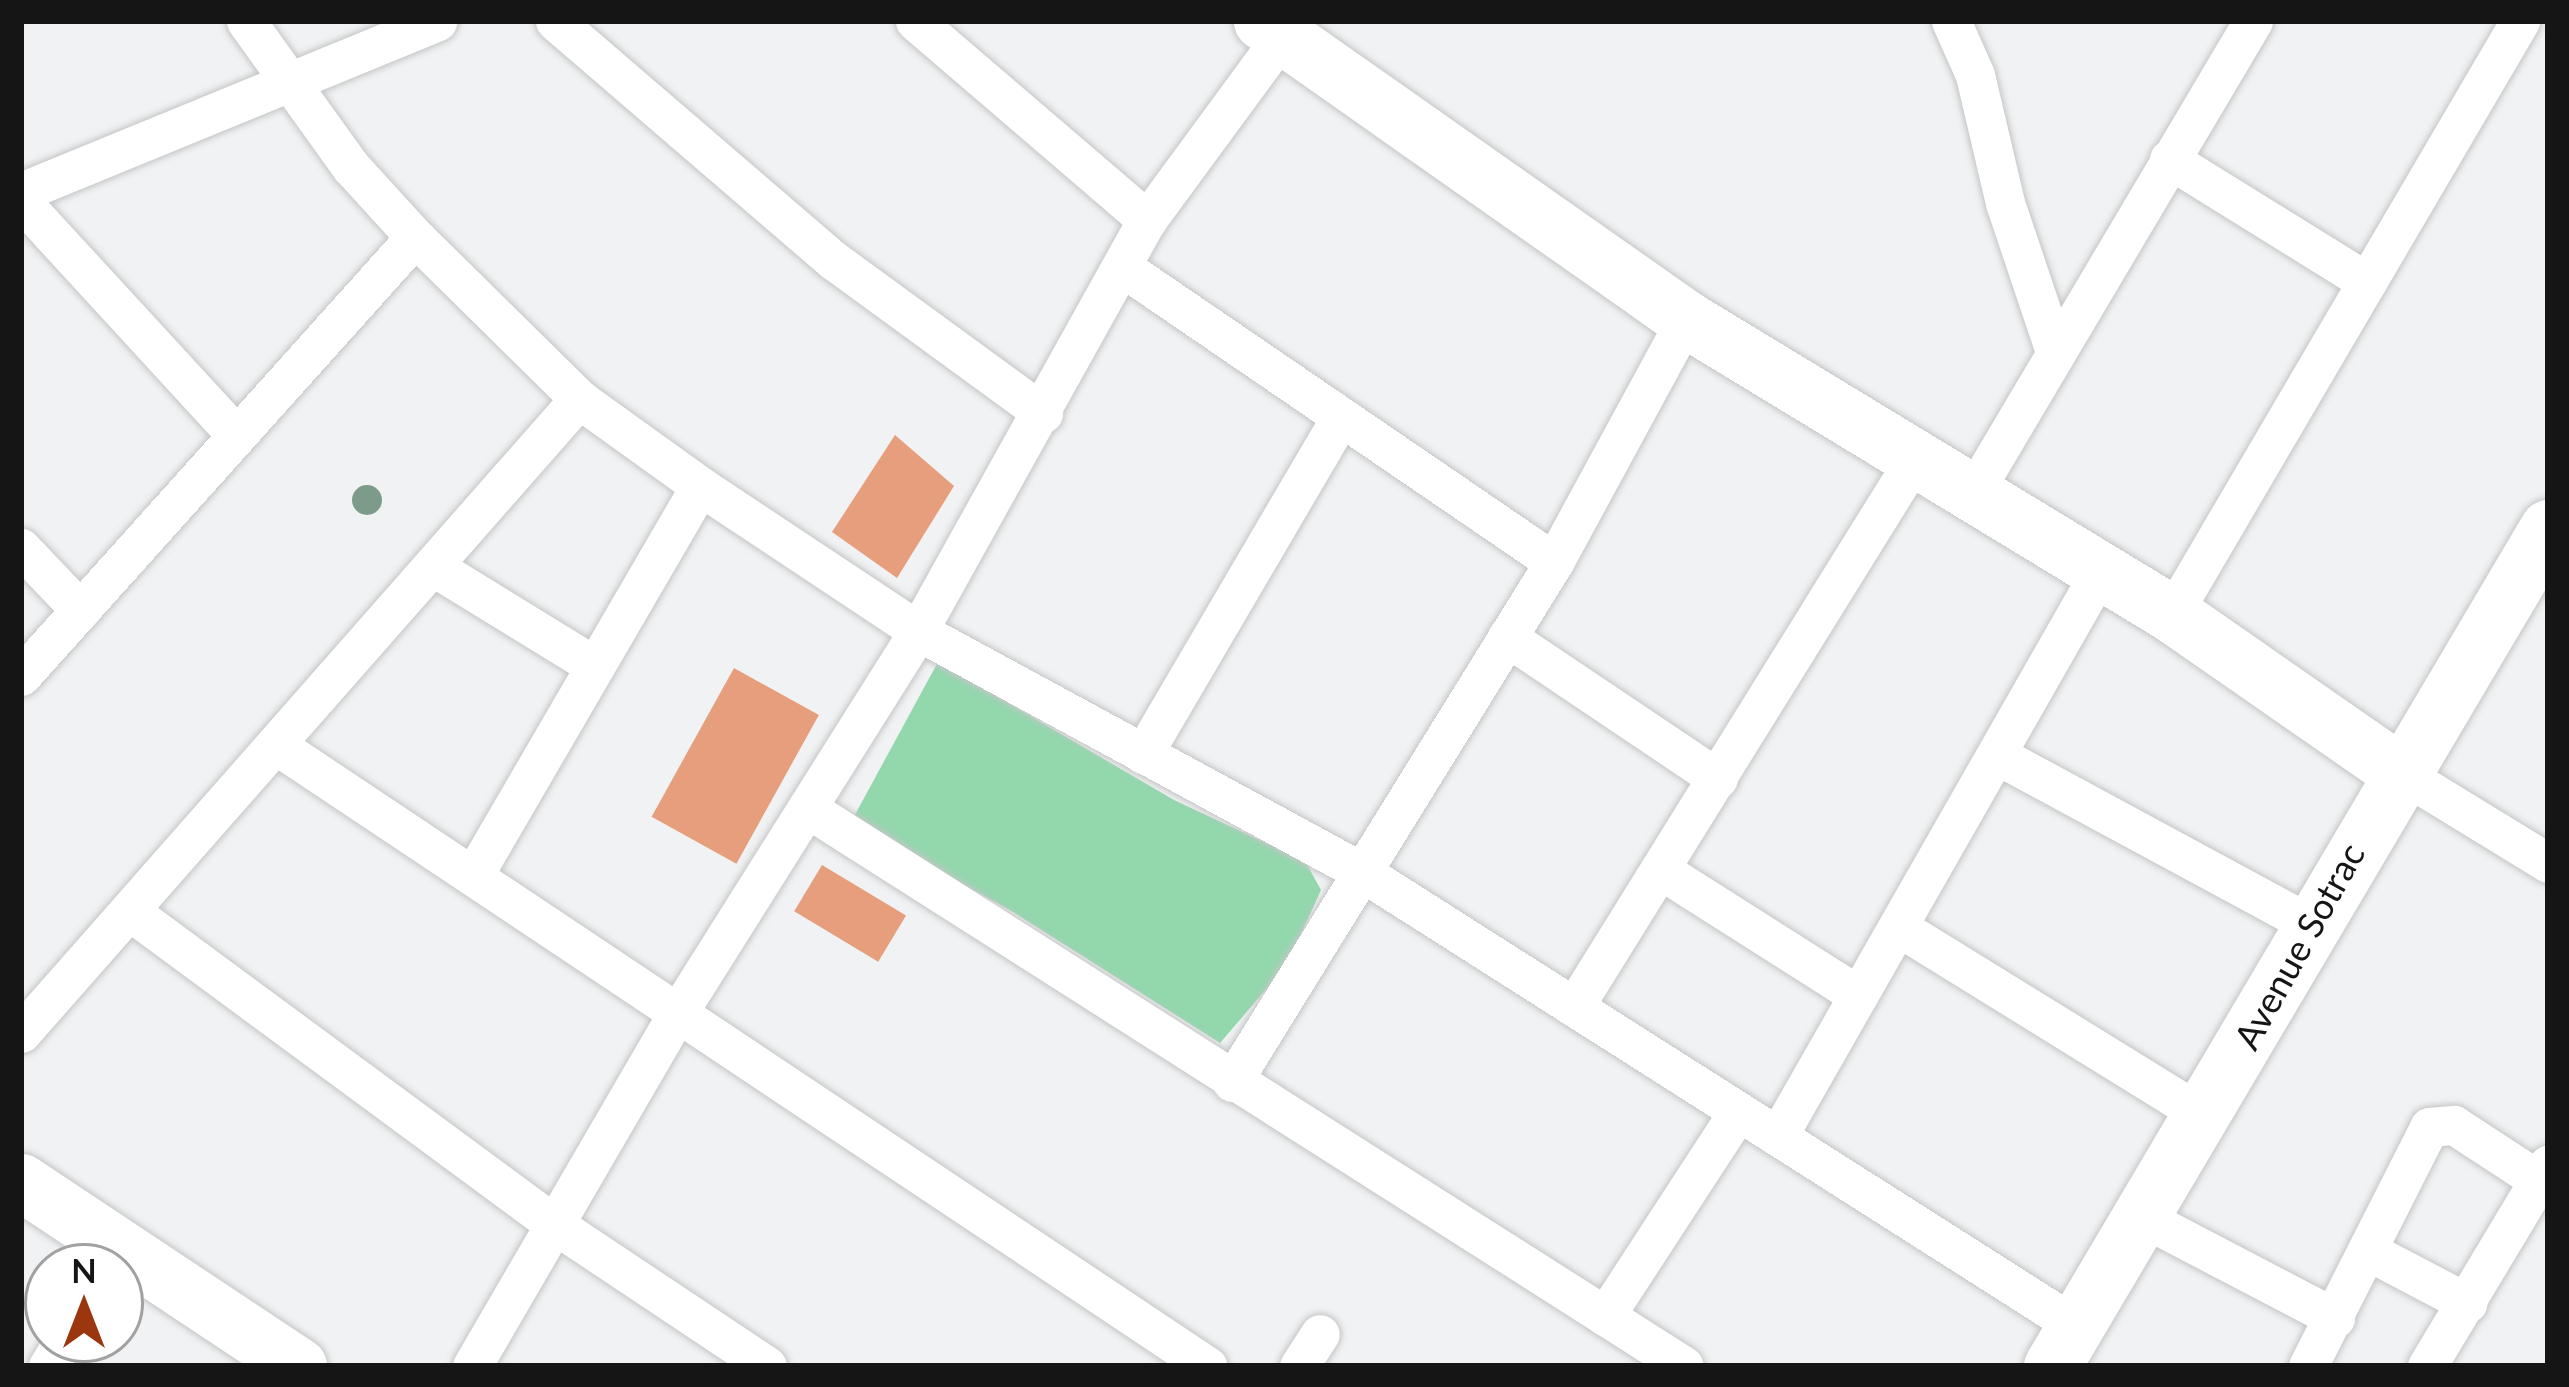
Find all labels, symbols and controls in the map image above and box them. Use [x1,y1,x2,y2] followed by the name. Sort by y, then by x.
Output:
[2225,836,2373,1056] street label: Avenue Sotrac
[24,1243,144,1363] north arrow
[71,1250,97,1290] text: N

